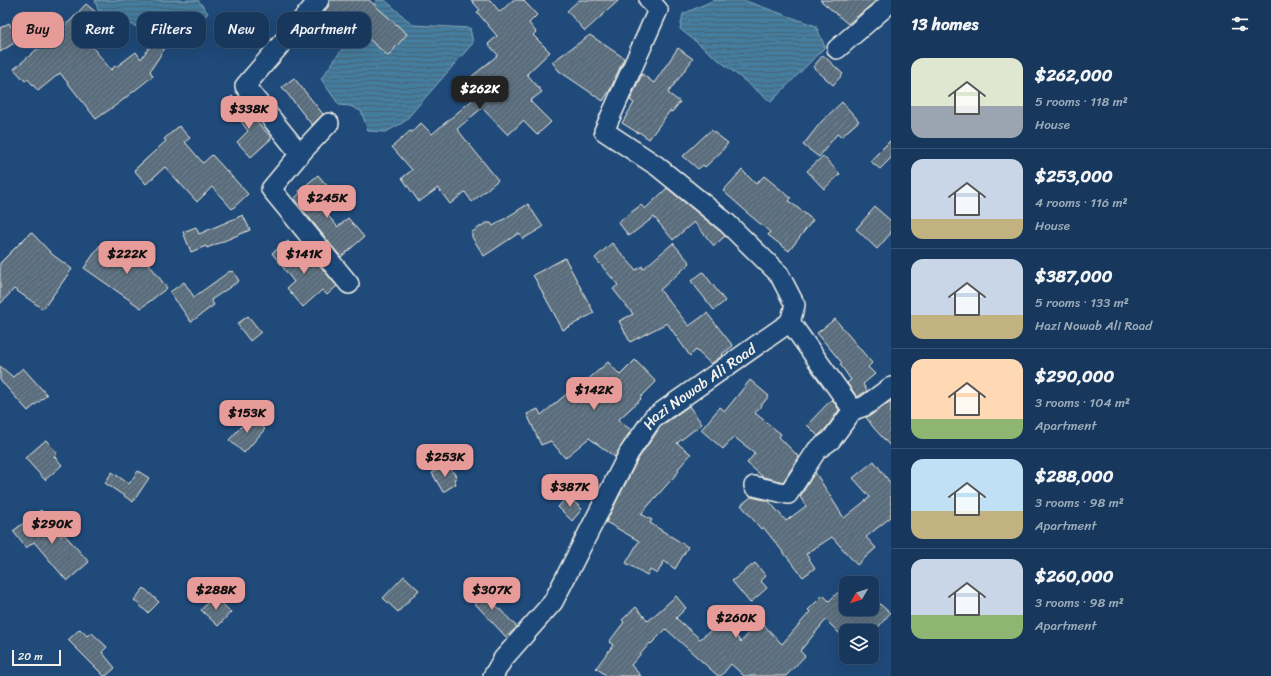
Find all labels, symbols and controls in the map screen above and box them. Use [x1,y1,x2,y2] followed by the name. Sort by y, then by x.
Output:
[911,9,978,39] text: 13 homes
[12,12,64,48] chip: Buy
[72,12,129,48] chip: Rent
[137,12,206,48] chip: Filters
[214,12,269,48] chip: New
[277,12,371,48] chip: Apartment
[1229,13,1251,35] icon: filters
[1035,60,1113,90] text: $262,000
[943,74,991,122] icon: home
[452,76,508,110] pin: $262K
[460,77,500,100] text: $262K
[1035,90,1128,113] text: 5 rooms · 118 m²
[221,96,277,130] pin: $338K
[230,97,268,120] text: $338K
[1035,113,1070,136] text: House
[1035,161,1113,191] text: $253,000
[943,175,991,223] icon: home
[299,185,355,219] pin: $245K
[307,186,347,209] text: $245K
[1035,191,1128,214] text: 4 rooms · 116 m²
[1035,214,1070,237] text: House
[99,241,155,275] pin: $222K
[276,241,332,275] pin: $141K
[107,242,147,265] text: $222K
[286,242,322,265] text: $141K
[1035,261,1113,291] text: $387,000
[943,275,991,323] icon: home
[1035,291,1129,314] text: 5 rooms · 133 m²
[1035,314,1152,337] text: Hazi Nowab Ali Road
[636,336,762,435] street label: Hazi Nowab Ali Road
[1035,361,1114,391] text: $290,000
[943,375,991,423] icon: home
[566,377,622,411] pin: $142K
[575,378,613,401] text: $142K
[1035,391,1130,414] text: 3 rooms · 104 m²
[219,400,275,434] pin: $153K
[228,401,266,424] text: $153K
[1035,414,1096,437] text: Apartment
[417,444,473,478] pin: $253K
[425,445,465,468] text: $253K
[1035,461,1114,491] text: $288,000
[542,474,598,508] pin: $387K
[550,475,590,498] text: $387K
[943,475,991,523] icon: home
[1035,491,1124,514] text: 3 rooms · 98 m²
[24,511,80,545] pin: $290K
[32,512,72,535] text: $290K
[1035,514,1096,537] text: Apartment
[1035,561,1113,591] text: $260,000
[943,575,991,623] icon: home
[839,576,879,616] north arrow
[839,576,879,664] map controls
[188,577,244,611] pin: $288K
[464,577,520,611] pin: $307K
[196,578,236,601] text: $288K
[472,578,512,601] text: $307K
[1035,591,1124,614] text: 3 rooms · 98 m²
[708,605,764,639] pin: $260K
[716,606,756,629] text: $260K
[1035,614,1096,637] text: Apartment
[839,624,879,664] button: layers
[18,647,43,666] text: 20 m
[12,648,61,667] scale bar

